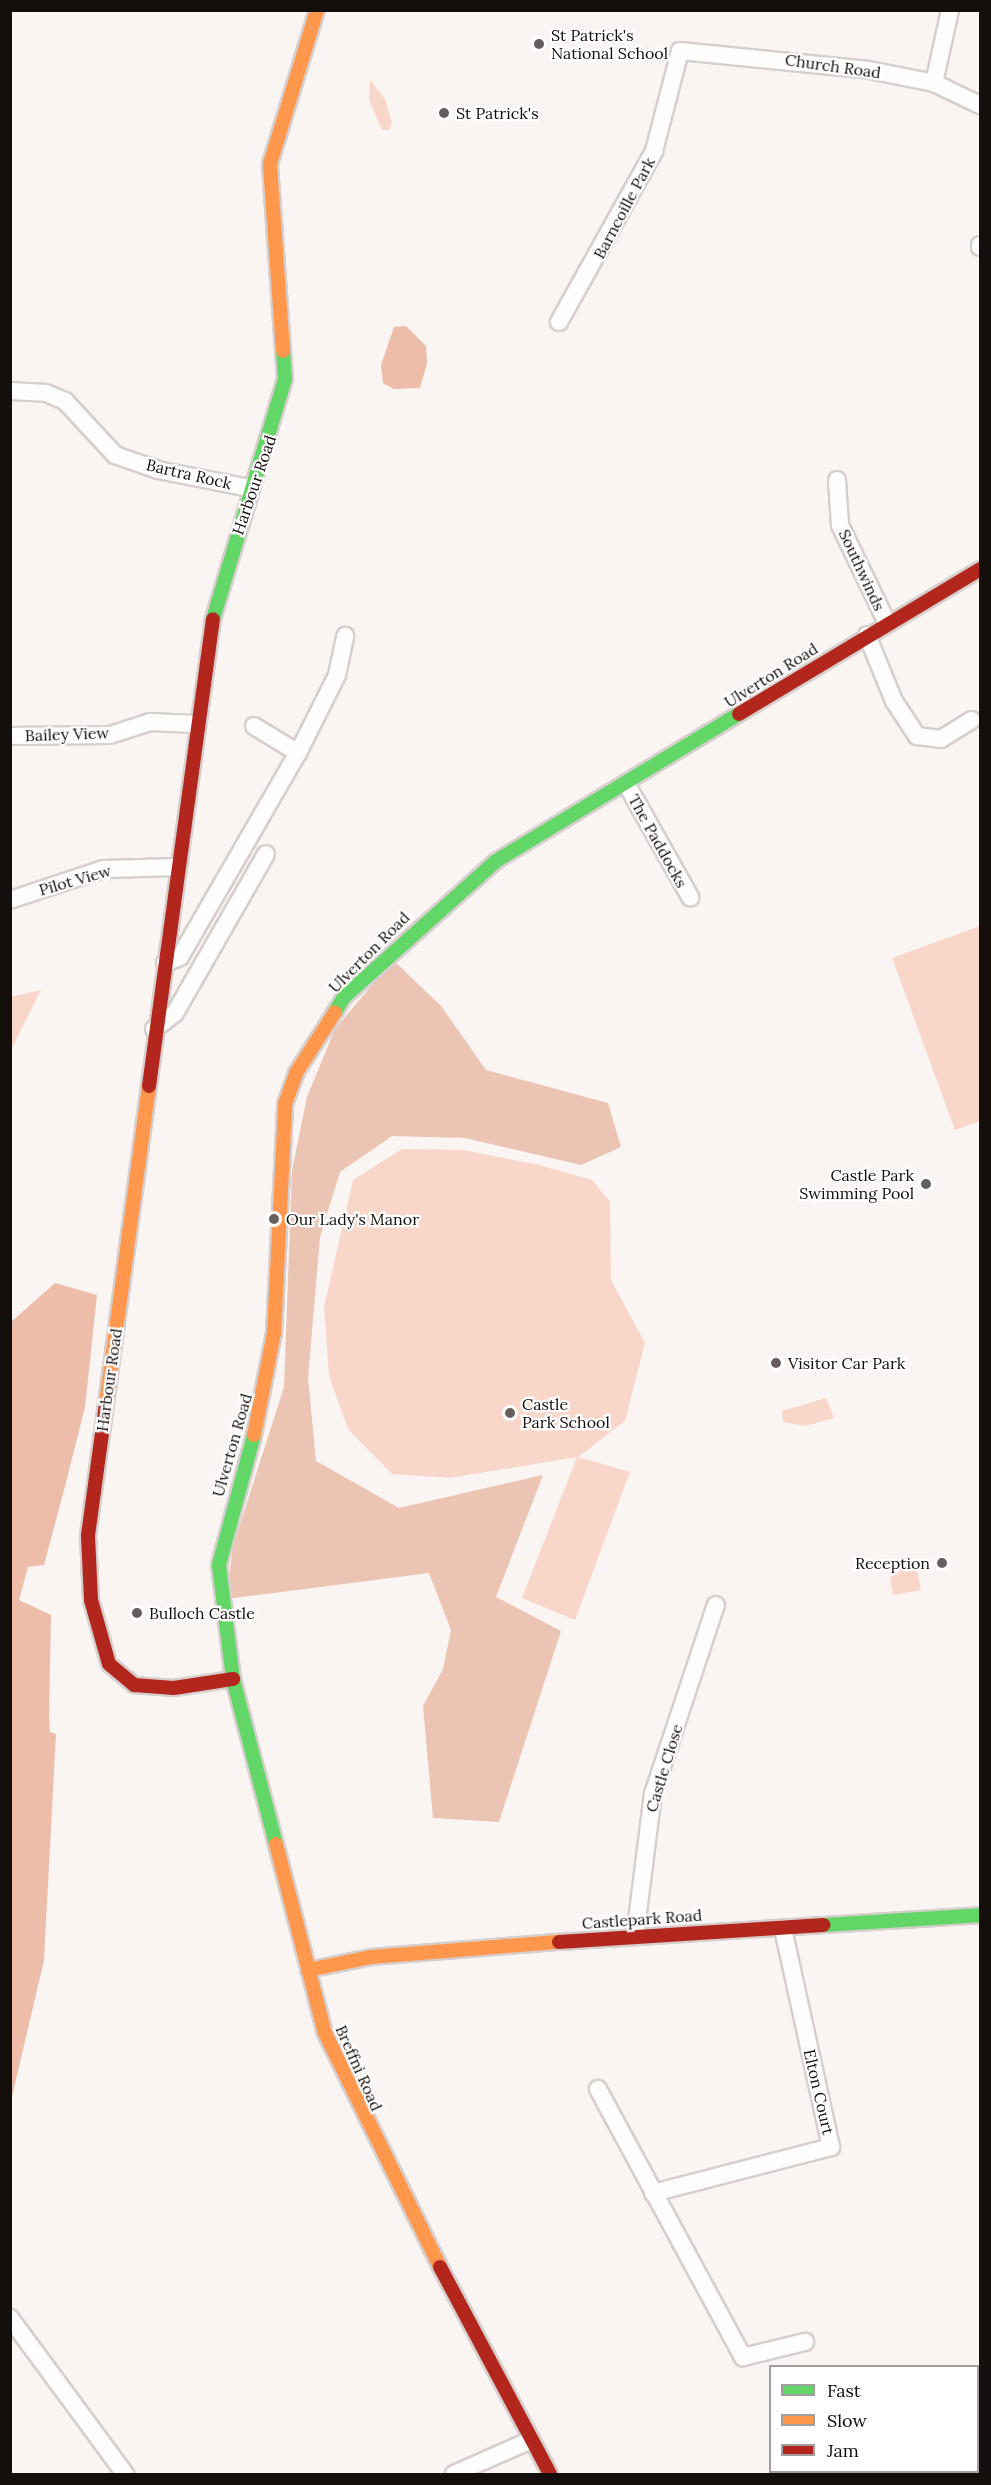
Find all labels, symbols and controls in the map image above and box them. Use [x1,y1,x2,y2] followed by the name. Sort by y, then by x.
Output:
[551,25,668,63] place label: St Patrick's National School
[532,37,546,51] marker: St Patrick's National School
[784,50,882,82] street label: Church Road
[456,103,539,123] place label: St Patrick's
[437,106,451,120] marker: St Patrick's
[589,154,659,262] street label: Barncoille Park
[228,433,280,537] street label: Harbour Road
[144,455,234,493] street label: Bartra Rock
[835,526,889,614] street label: Southwinds
[721,639,821,711] street label: Ulverton Road
[24,723,110,745] street label: Bailey View
[625,791,691,891] street label: The Paddocks
[37,861,113,899] street label: Pilot View
[325,908,413,996] street label: Ulverton Road
[799,1165,914,1203] place label: Castle Park Swimming Pool
[919,1177,933,1191] marker: Castle Park Swimming Pool
[286,1209,419,1229] place label: Our Lady's Manor
[267,1212,281,1226] marker: Our Lady's Manor
[92,1327,126,1433] street label: Harbour Road
[788,1353,905,1373] place label: Visitor Car Park
[769,1356,783,1370] marker: Visitor Car Park
[208,1391,256,1499] street label: Ulverton Road
[522,1394,610,1432] place label: Castle Park School
[503,1406,517,1420] marker: Castle Park School
[855,1553,930,1573] place label: Reception
[935,1556,949,1570] marker: Reception
[149,1603,255,1623] place label: Bulloch Castle
[130,1606,144,1620] marker: Bulloch Castle
[641,1722,687,1814] street label: Castle Close
[581,1905,703,1933] street label: Castlepark Road
[332,2022,386,2114] street label: Breffni Road
[800,2047,838,2137] street label: Elton Court
[769,2365,979,2473] legend
[827,2379,861,2402] text: Fast
[827,2409,867,2432] text: Slow
[827,2439,859,2462] text: Jam

